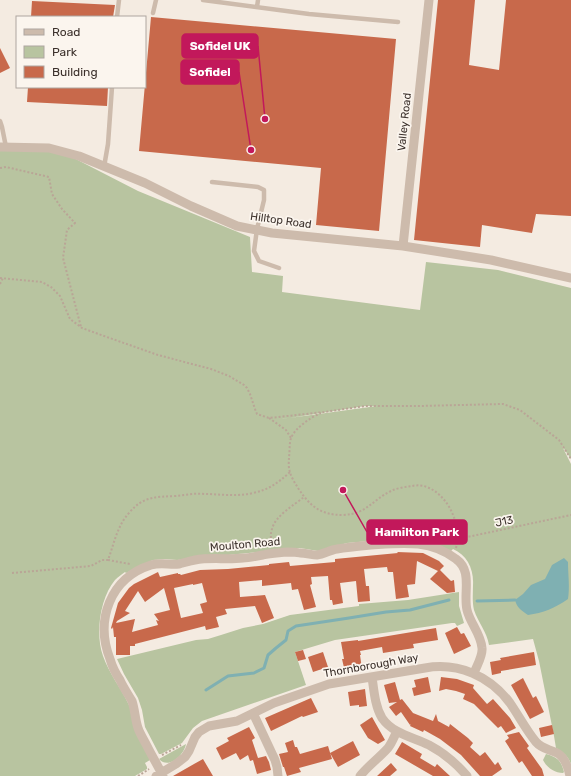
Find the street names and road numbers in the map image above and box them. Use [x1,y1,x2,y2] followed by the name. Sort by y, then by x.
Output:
[395,92,414,152] street label: Valley Road
[249,210,312,231] street label: Hilltop Road
[494,513,515,530] street label: J13
[209,535,281,554] street label: Moulton Road
[323,651,420,680] street label: Thornborough Way

